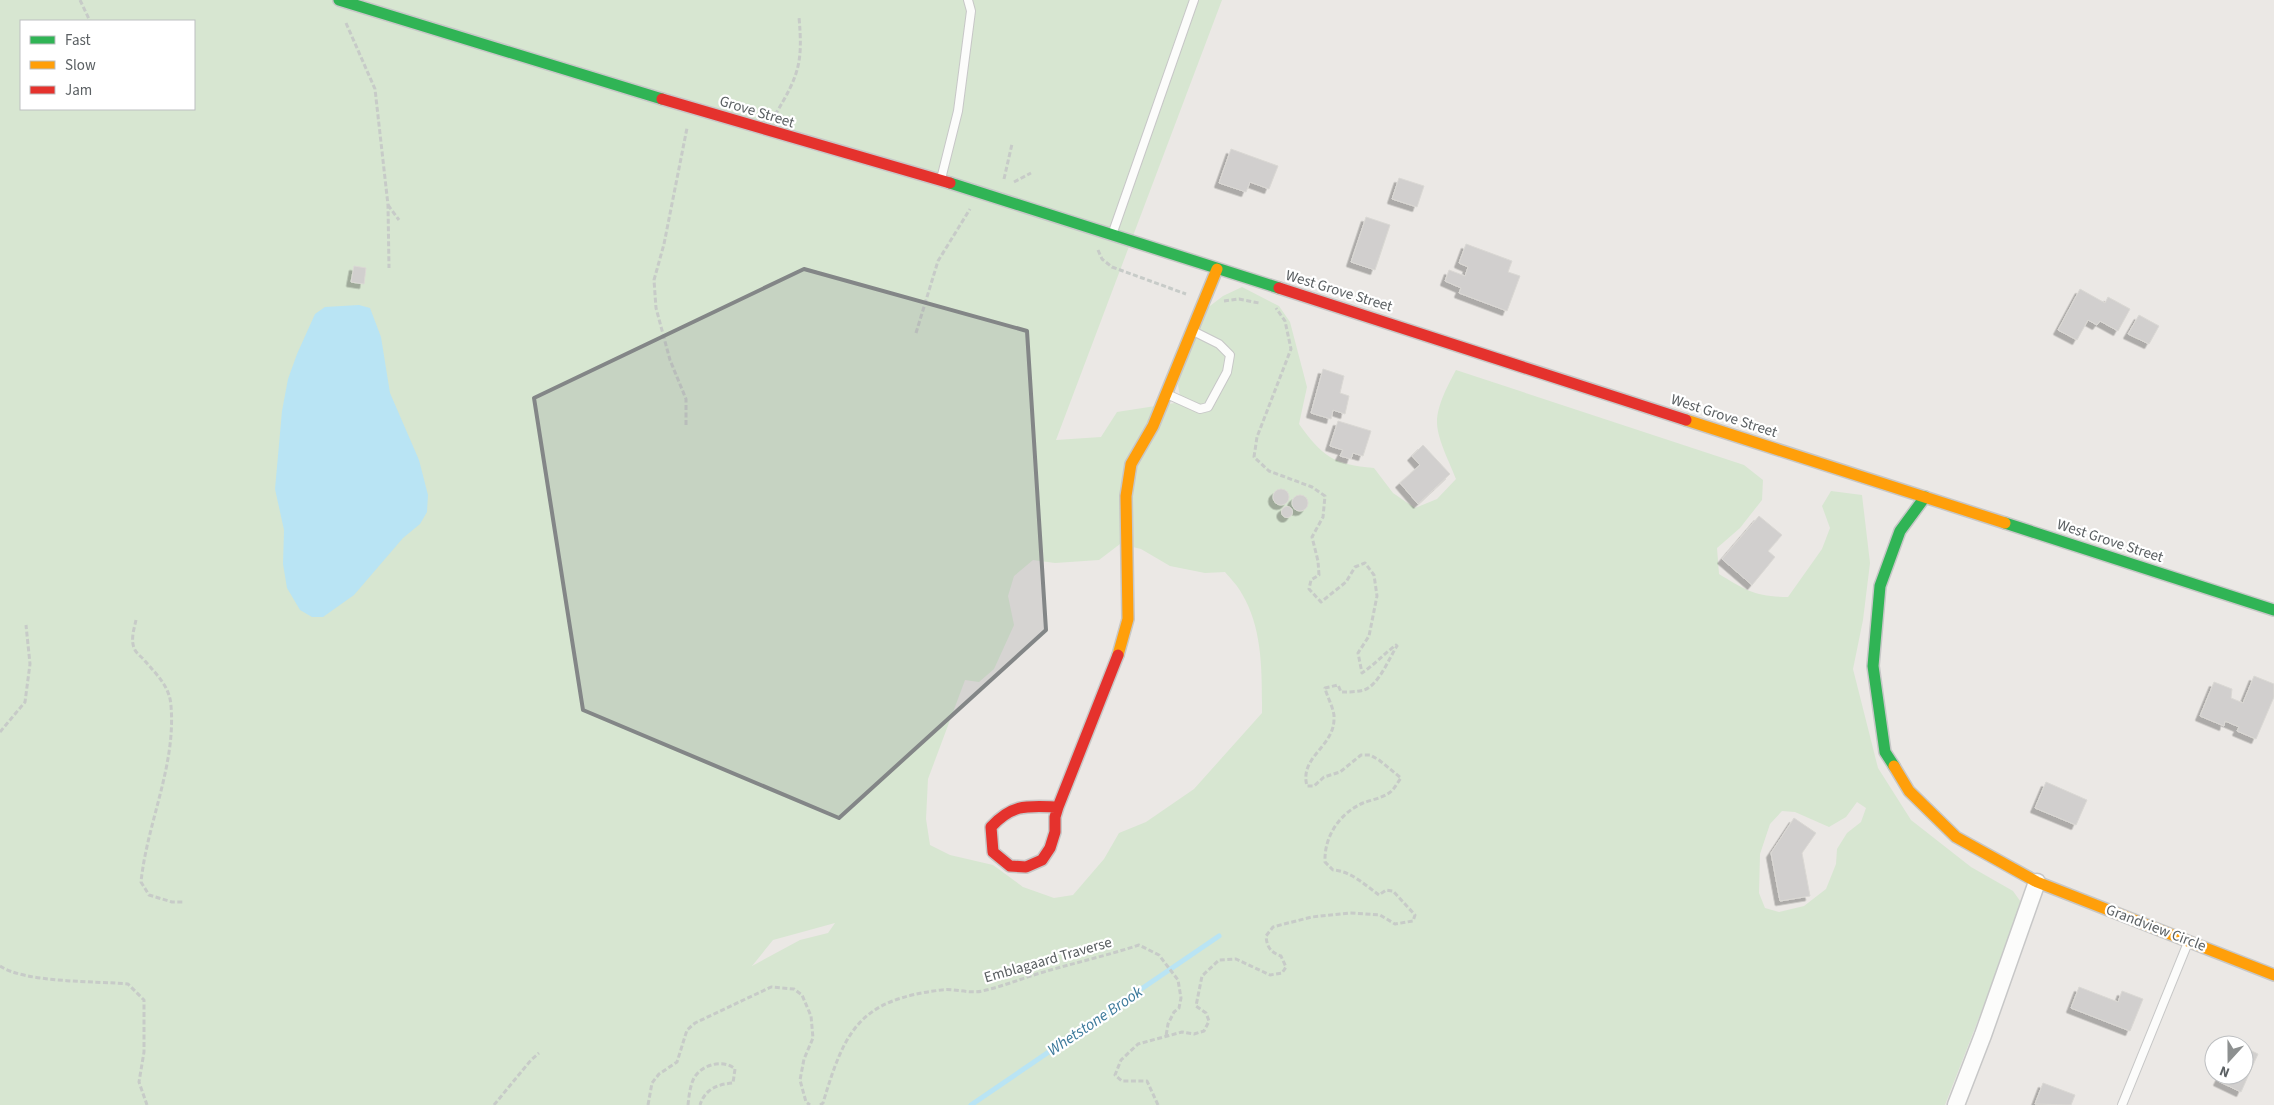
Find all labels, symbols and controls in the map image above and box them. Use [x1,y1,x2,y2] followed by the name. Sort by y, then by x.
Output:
[20,20,195,110] legend
[65,30,91,51] text: Fast
[65,55,96,76] text: Slow
[65,80,92,101] text: Jam
[717,91,797,133] street label: Grove Street
[1283,265,1395,317] street label: West Grove Street
[1668,389,1780,443] street label: West Grove Street
[2054,514,2166,568] street label: West Grove Street
[2103,899,2209,957] street label: Grandview Circle
[982,932,1114,988] street label: Emblagaard Traverse
[1043,981,1147,1061] water label: Whetstone Brook
[2204,1035,2254,1085] north arrow
[2217,1060,2233,1082] text: N

